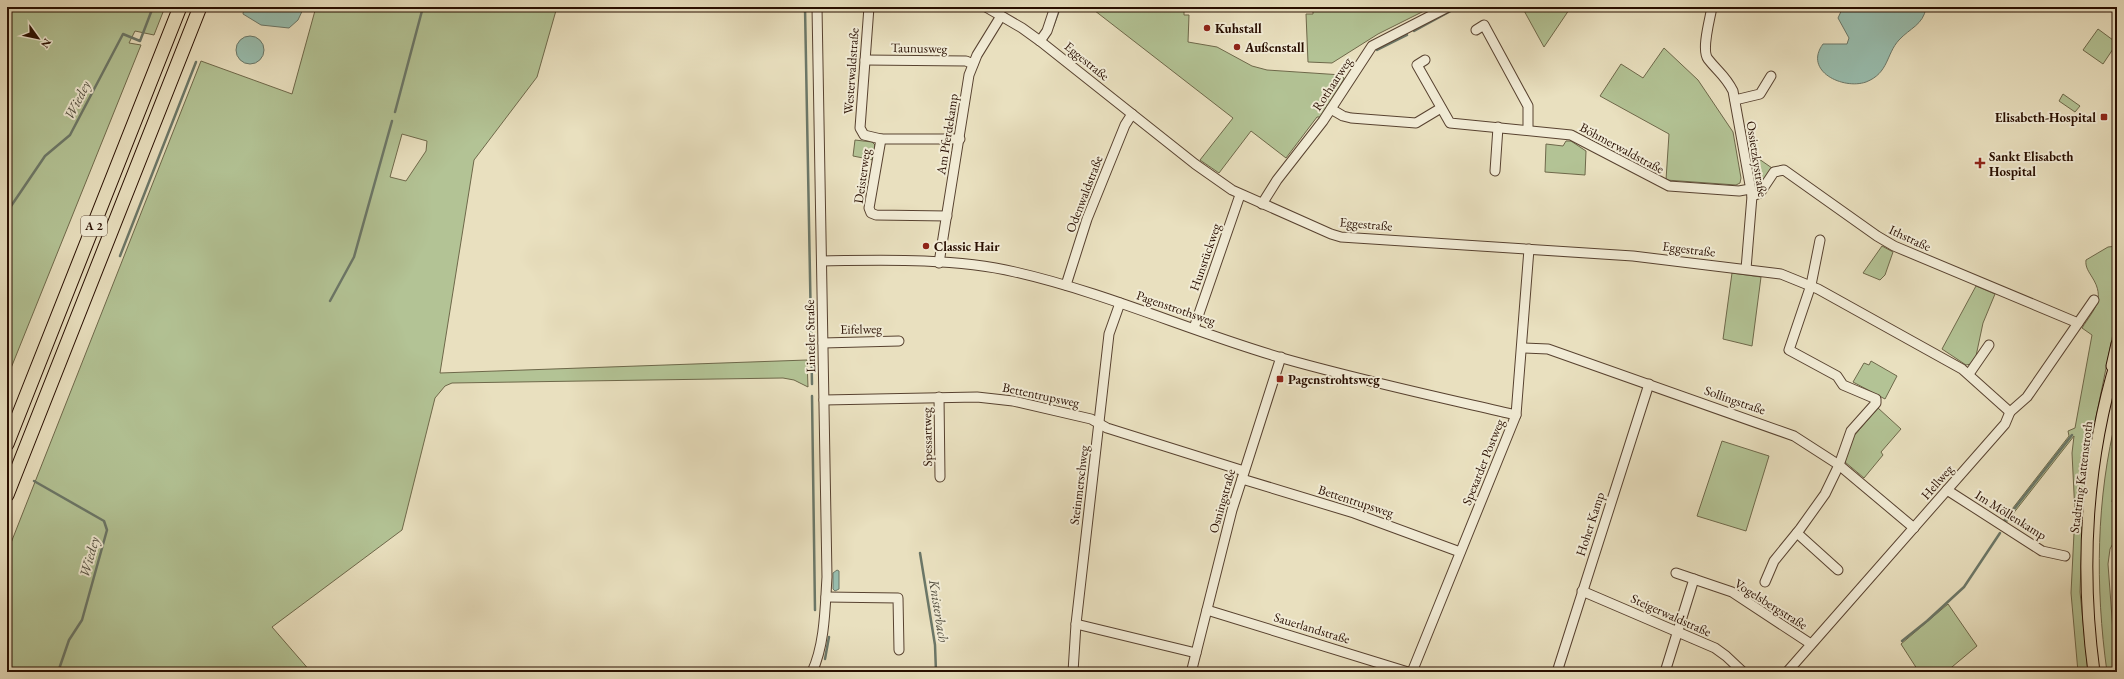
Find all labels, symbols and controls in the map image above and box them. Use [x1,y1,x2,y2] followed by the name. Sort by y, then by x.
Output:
[18,18,58,58] north arrow
[1215,20,1262,37] place label: Kuhstall
[1202,23,1212,33] marker: Kuhstall
[840,27,862,115] street label: Westerwaldstraße
[38,36,55,51] text: N
[1061,38,1113,84] street label: Eggestraße
[891,39,948,57] street label: Taunusweg
[1244,39,1305,56] place label: Außenstall
[1232,42,1242,52] marker: Außenstall
[1308,54,1356,114] street label: Rothaarweg
[60,77,94,122] water label: Wiedey
[932,92,962,177] street label: Am Pferdekamp
[1995,109,2096,126] place label: Elisabeth-Hospital
[2099,112,2109,122] marker: Elisabeth-Hospital
[1577,119,1667,177] street label: Böhmerwaldstraße
[1743,120,1771,198] street label: Ossietzkystraße
[850,147,874,204] street label: Deisterweg
[1989,148,2074,180] place label: Sankt Elisabeth Hospital
[1062,153,1106,235] street label: Odenwaldstraße
[1974,157,1986,169] marker: Sankt Elisabeth Hospital
[1339,213,1393,235] street label: Eggestraße
[81,216,107,236] road number: A 2
[1186,221,1225,293] street label: Hunsrückweg
[1886,221,1934,255] street label: Ithstraße
[1662,237,1716,261] street label: Eggestraße
[934,238,1000,255] place label: Classic Hair
[921,241,931,251] marker: Classic Hair
[1134,287,1218,330] street label: Pagenstrothsweg
[801,299,819,373] street label: Linteler Straße
[840,320,882,338] street label: Eifelweg
[1288,371,1380,388] place label: Pagenstrohtsweg
[1275,374,1285,384] marker: Pagenstrohtsweg
[1001,379,1081,412] street label: Bettentrupsweg
[1702,382,1768,418] street label: Sollingstraße
[918,407,936,467] street label: Spessartweg
[1458,416,1508,508] street label: Spexarder Postweg
[2066,420,2096,534] street label: Stadtring Kattenstroth
[1066,444,1092,526] street label: Steinmerschweg
[1917,461,1957,503] street label: Hellweg
[1205,467,1239,535] street label: Osningstraße
[1316,481,1396,521] street label: Bettentrupsweg
[1972,486,2050,544] street label: Im Möllenkamp
[1572,490,1608,558] street label: Hoher Kamp
[75,535,103,579] water label: Wiedey
[1731,575,1811,633] street label: Vogelsbergstraße
[925,577,953,644] water label: Knisterbach
[1628,590,1714,640] street label: Steigerwaldstraße
[1272,608,1352,648] street label: Sauerlandstraße

